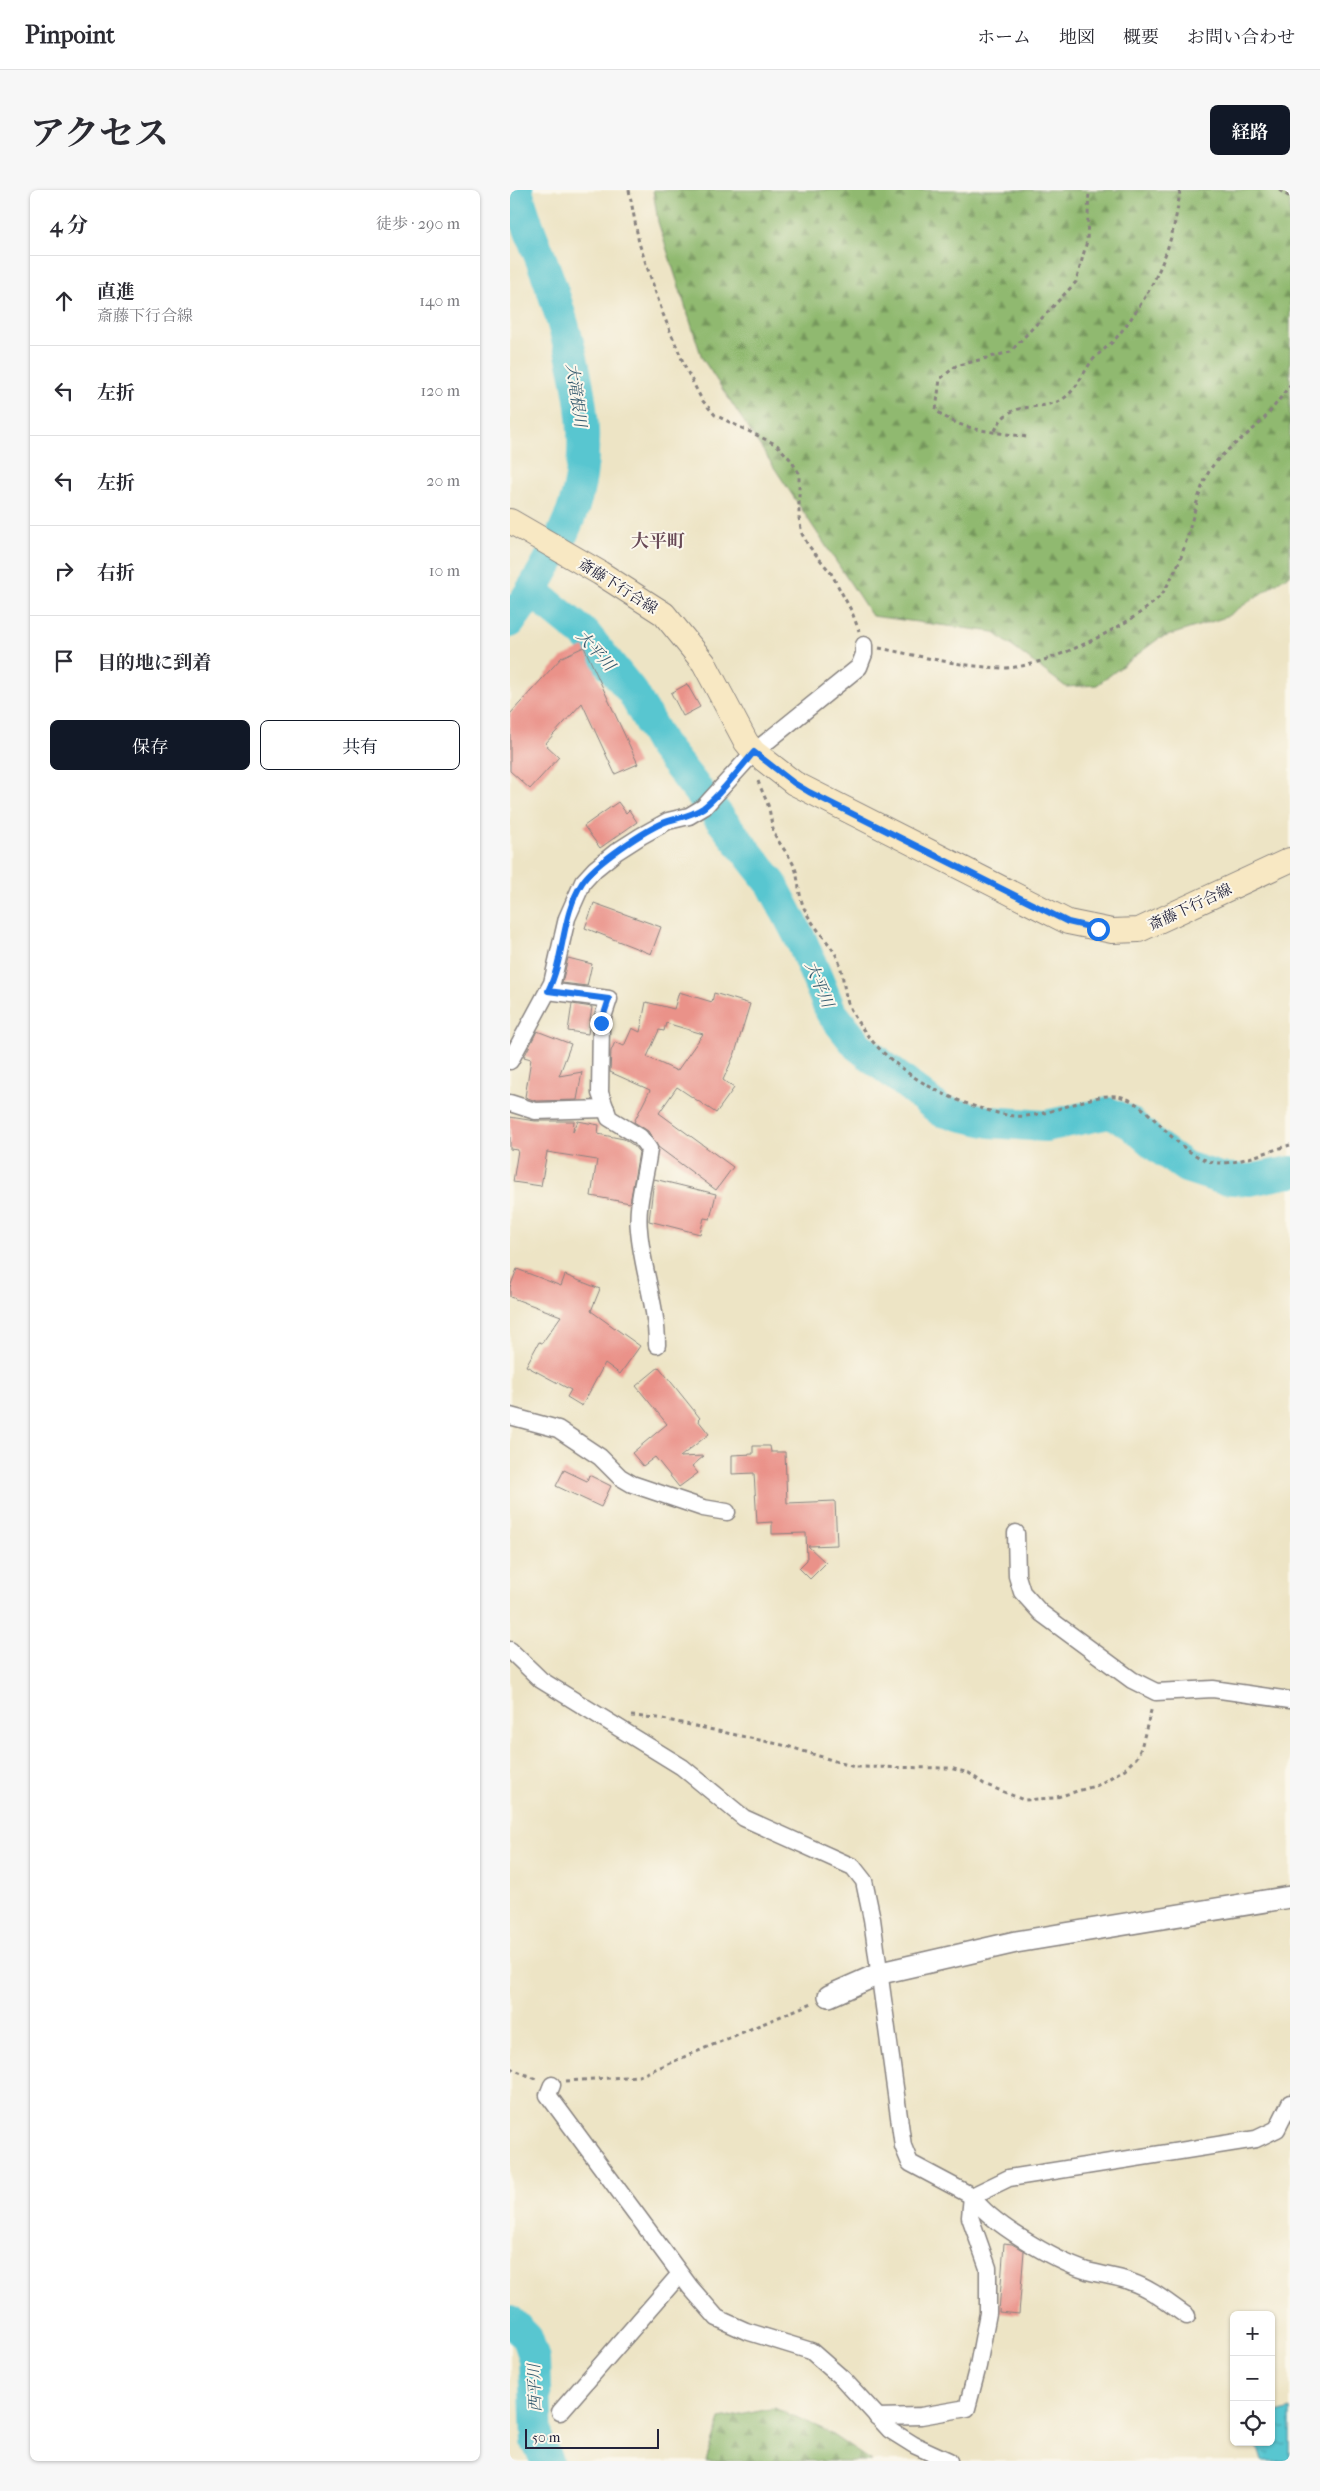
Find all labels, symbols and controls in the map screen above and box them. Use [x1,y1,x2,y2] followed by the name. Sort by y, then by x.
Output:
[25,21,115,49] text: Pinpoint
[977,27,1031,48] text: ホーム
[1059,27,1095,48] text: 地図
[1123,27,1159,48] text: 概要
[1187,27,1295,48] text: お問い合わせ
[1210,105,1290,155] button: 経路
[30,113,169,154] text: アクセス
[50,213,88,237] text: 4 分
[376,214,460,233] text: 徒歩 · 290 m
[97,281,135,303] text: 直進
[50,287,78,315] icon: ahead
[419,291,460,310] text: 140 m
[97,306,193,325] text: 斎藤下行合線
[563,362,591,430] water label: 大滝根川
[50,377,78,405] icon: left
[421,381,460,400] text: 120 m
[97,382,135,404] text: 左折
[50,467,78,495] icon: left
[426,471,460,490] text: 20 m
[97,472,135,494] text: 左折
[631,531,685,552] district label: 大平町
[575,555,661,617] street label: 斎藤下行合線
[50,557,78,585] icon: right
[429,561,460,580] text: 10 m
[97,562,135,584] text: 右折
[573,626,620,676] water label: 大平川
[50,647,78,675] icon: arrive
[97,652,211,674] text: 目的地に到着
[50,720,250,770] button: 保存
[260,720,460,770] button: 共有
[1145,880,1235,934] street label: 斎藤下行合線
[1087,918,1110,941] route start
[801,958,838,1012] water label: 大平川
[590,1012,613,1035] route end
[1230,2311,1275,2446] map controls
[1230,2311,1275,2356] button: +
[1230,2356,1275,2401] button: −
[524,2362,545,2412] water label: 西平川
[1230,2401,1275,2446] button: locate
[525,2426,659,2449] scale bar
[532,2429,560,2446] text: 50 m

